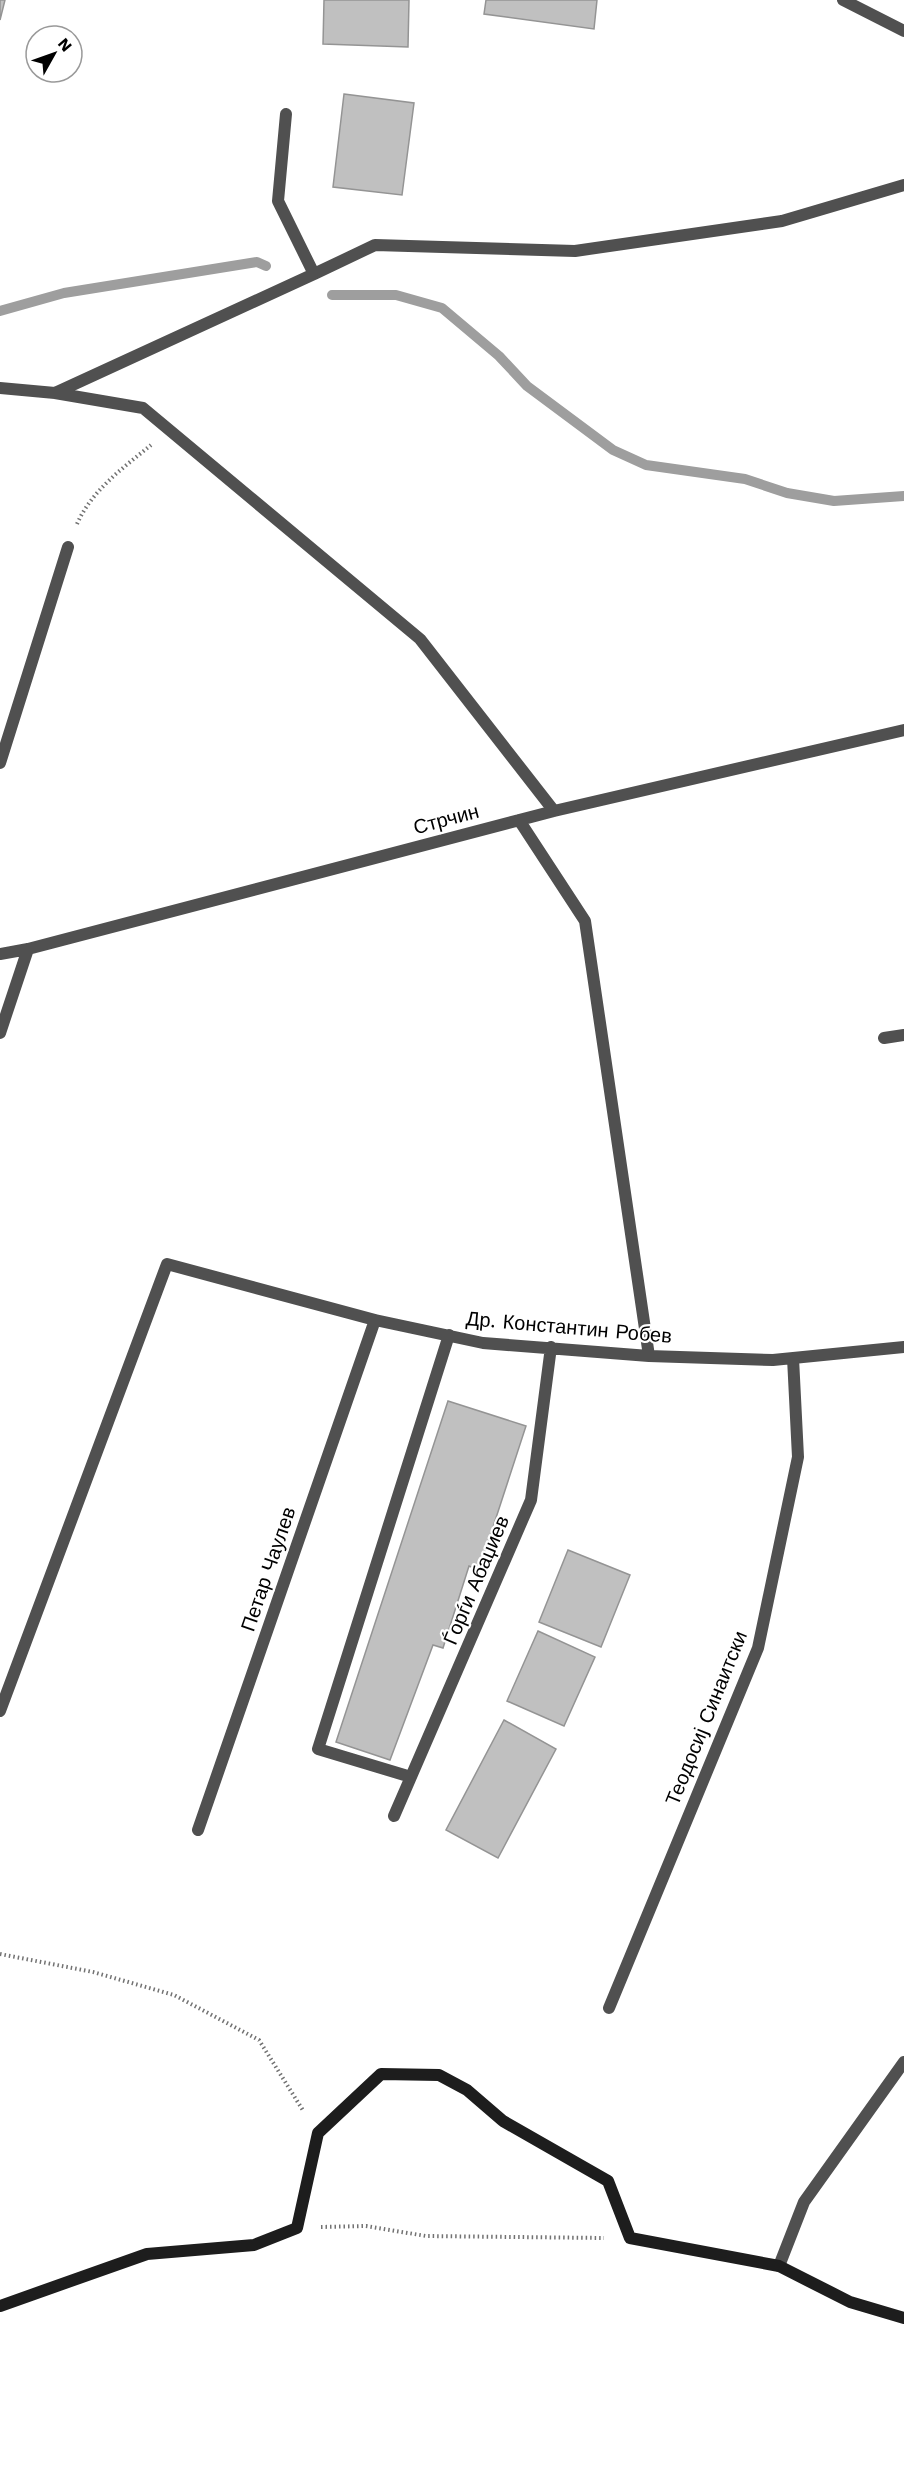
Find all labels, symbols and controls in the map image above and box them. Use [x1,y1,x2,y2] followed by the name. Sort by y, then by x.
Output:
[24,24,84,84] north arrow
[54,34,76,55] text: N
[411,799,481,839] street label: Стрчин
[465,1306,673,1348] street label: Др. Константин Робев
[235,1504,301,1634] street label: Петар Чаулев
[438,1512,514,1648] street label: Ѓорѓи Абаџиев
[660,1627,752,1809] street label: Теодосиј Синаитски

